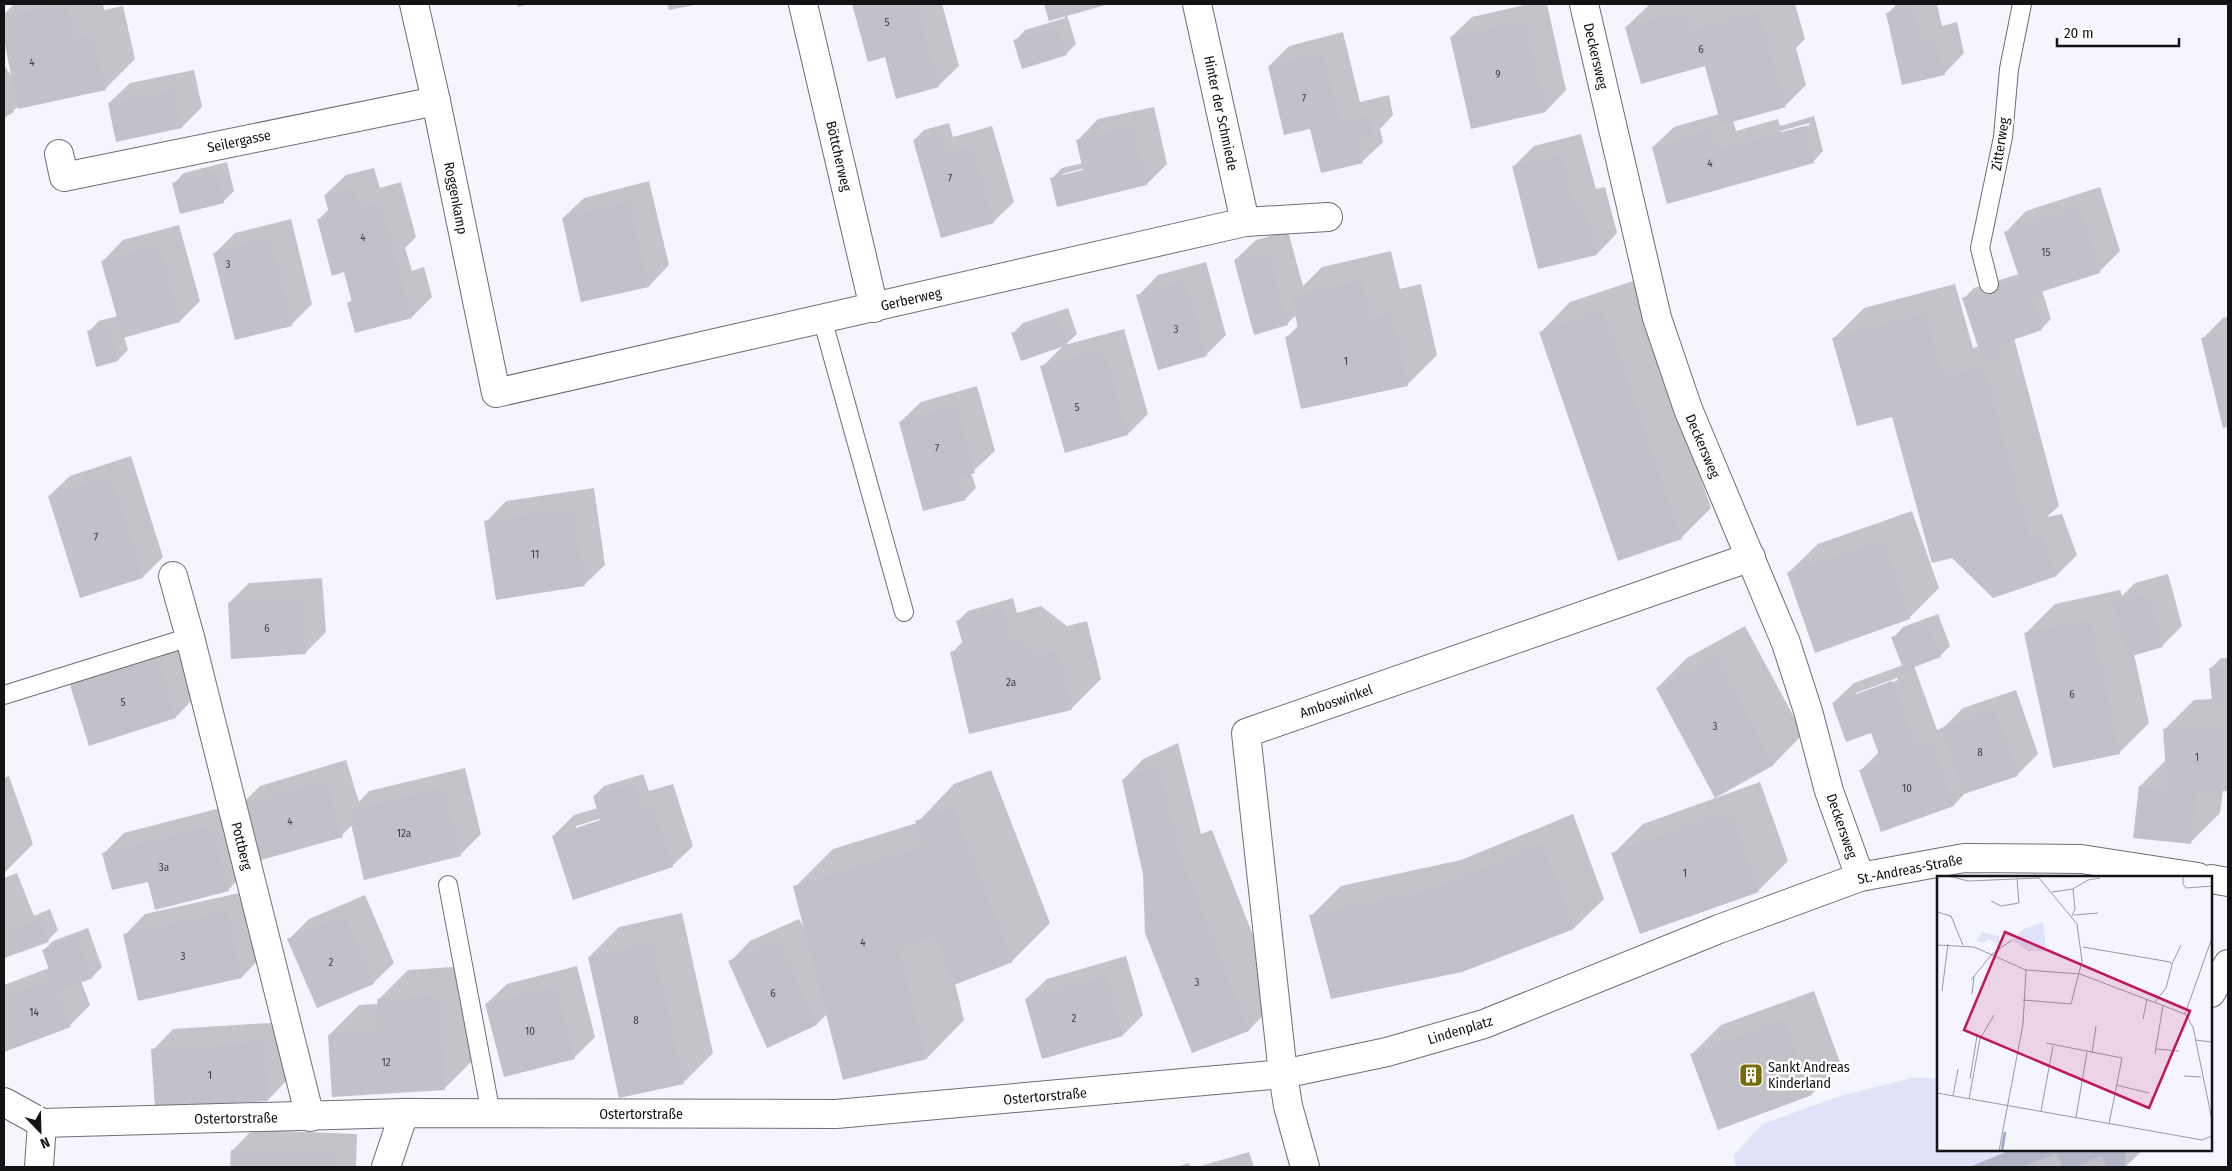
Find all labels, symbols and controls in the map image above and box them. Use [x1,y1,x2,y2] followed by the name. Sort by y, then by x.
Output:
[2057,15,2180,47] scale bar
[884,16,890,29] house number: 5
[1580,21,1611,91] street label: Deckersweg
[2064,24,2094,42] text: 20 m
[1698,43,1704,56] house number: 6
[1200,54,1241,172] street label: Hinter der Schmiede
[29,56,35,69] house number: 4
[1495,68,1501,81] house number: 9
[1302,92,1307,105] house number: 7
[1988,116,2013,172] street label: Zitterweg
[822,119,855,193] street label: Böttcherweg
[206,126,272,157] street label: Seilergasse
[1707,157,1713,170] house number: 4
[440,160,471,236] street label: Roggenkamp
[948,172,953,185] house number: 7
[360,231,366,244] house number: 4
[2041,246,2051,259] house number: 15
[226,258,231,271] house number: 3
[879,284,944,315] street label: Gerberweg
[1174,323,1179,336] house number: 3
[1344,355,1348,368] house number: 1
[1074,401,1080,414] house number: 5
[1682,412,1724,481] street label: Deckersweg
[935,442,940,455] house number: 7
[94,531,99,544] house number: 7
[531,548,539,561] house number: 11
[264,622,270,635] house number: 6
[1006,676,1016,689] house number: 2a
[1298,681,1375,722] street label: Amboswinkel
[2069,688,2075,701] house number: 6
[120,696,126,709] house number: 5
[1713,720,1718,733] house number: 3
[1977,746,1983,759] house number: 8
[2195,751,2199,764] house number: 1
[1902,782,1912,795] house number: 10
[1822,791,1861,861] street label: Deckersweg
[287,815,293,828] house number: 4
[227,820,256,872] street label: Pottberg
[397,827,411,840] house number: 12a
[1856,851,1964,888] street label: St.-Andreas-Straße
[159,861,169,874] house number: 3a
[1683,867,1687,880] house number: 1
[1937,876,2212,1151] inset map
[860,936,866,949] house number: 4
[181,950,186,963] house number: 3
[329,956,334,969] house number: 2
[1195,976,1200,989] house number: 3
[770,987,776,1000] house number: 6
[29,1006,39,1019] house number: 14
[1072,1012,1077,1025] house number: 2
[1426,1012,1495,1048] street label: Lindenplatz
[633,1014,639,1027] house number: 8
[525,1025,535,1038] house number: 10
[381,1056,391,1069] house number: 12
[1768,1059,1850,1092] place label: Sankt Andreas Kinderland
[1738,1062,1764,1088] building icon: Sankt Andreas Kinderland
[208,1069,212,1082] house number: 1
[1003,1084,1088,1109] street label: Ostertorstraße
[15,1106,65,1156] north arrow
[599,1106,683,1123] street label: Ostertorstraße
[194,1109,278,1128] street label: Ostertorstraße
[38,1133,52,1152] text: N

